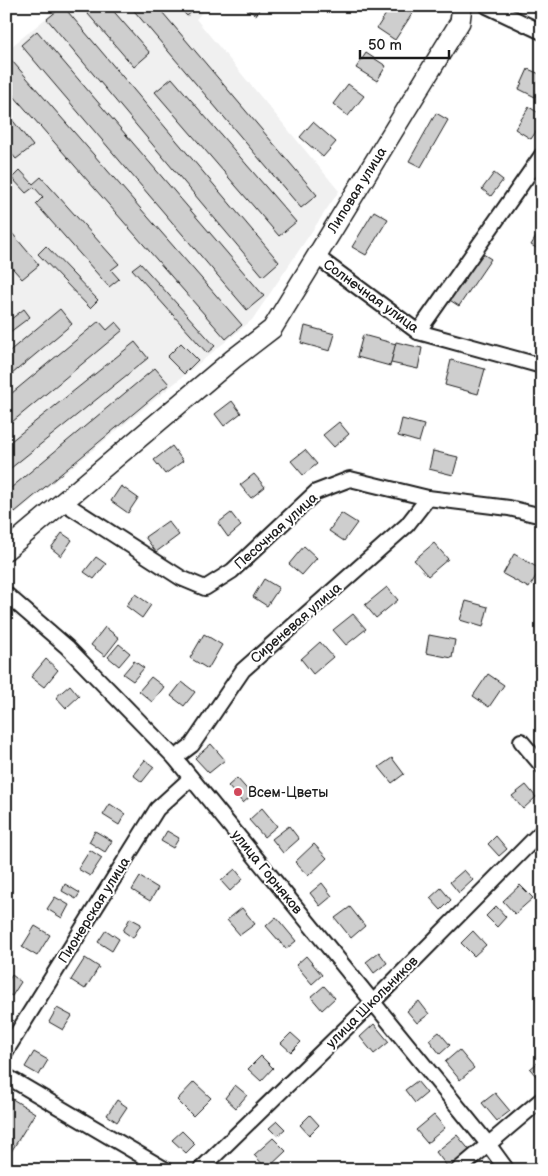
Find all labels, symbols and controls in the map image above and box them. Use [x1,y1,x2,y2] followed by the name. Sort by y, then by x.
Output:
[360,28,449,60] scale bar
[368,36,402,55] text: 50 m
[323,143,391,237] street label: Липовая улица
[320,256,423,337] street label: Солнечная улица
[231,489,322,573] street label: Песочная улица
[247,579,345,667] street label: Сиреневая улица
[248,784,328,801] place label: Всем-Цветы
[232,786,244,798] marker: Всем-Цветы
[228,827,306,918] street label: улица Горняков
[54,853,134,966] street label: Пионерская улица
[323,952,422,1051] street label: улица Школьников

